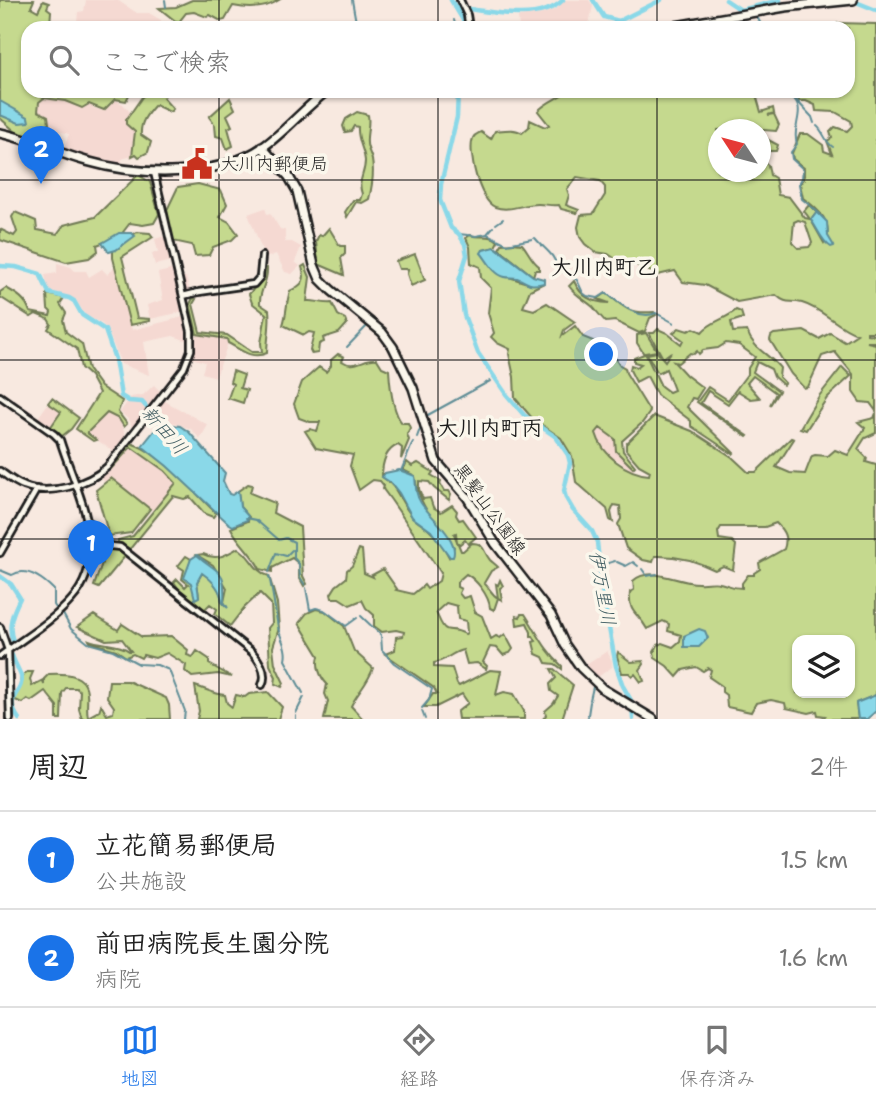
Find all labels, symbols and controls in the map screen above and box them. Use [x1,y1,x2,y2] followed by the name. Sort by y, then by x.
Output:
[21,21,855,98] search box
[45,41,83,79] icon: search
[101,44,231,79] text: ここで検索
[708,119,771,182] north arrow
[18,126,64,184] pin: 2
[180,147,214,181] public building icon: 大川内郵便局
[220,152,328,176] place label: 大川内郵便局
[552,253,657,281] district label: 大川内町乙
[584,337,618,371] your location
[136,401,193,460] water label: 新田川
[438,414,543,442] district label: 大川内町丙
[449,458,531,560] street label: 黒髪山公園線
[68,520,114,578] pin: 1
[584,548,621,628] water label: 伊万里川
[792,635,855,698] map controls
[792,635,855,698] button: layers
[28,746,88,787] text: 周辺
[809,752,848,782] text: 2件
[95,827,277,862] text: 立花簡易郵便局
[46,845,56,875] text: 1
[780,845,848,875] text: 1.5 km
[95,866,187,896] text: 公共施設
[95,925,329,960] text: 前田病院長生園分院
[43,943,59,973] text: 2
[779,943,848,973] text: 1.6 km
[95,964,141,994] text: 病院
[121,1021,159,1091] tab: 地図
[400,1021,438,1091] tab: 経路
[679,1021,755,1091] tab: 保存済み

